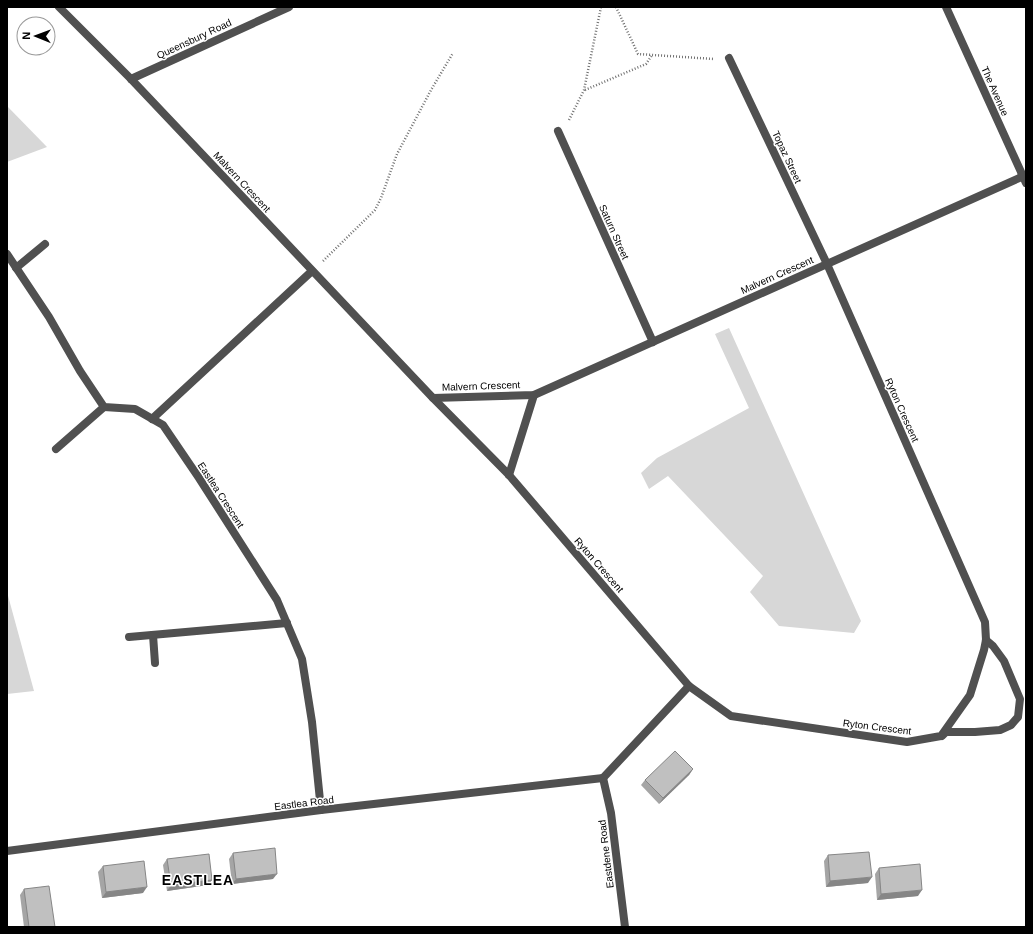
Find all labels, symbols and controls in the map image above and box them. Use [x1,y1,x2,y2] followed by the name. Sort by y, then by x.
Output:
[16,16,56,56] north arrow
[155,17,233,61] street label: Queensbury Road
[20,32,32,40] text: N
[979,64,1011,118] street label: The Avenue
[770,129,804,185] street label: Topaz Street
[211,150,273,215] street label: Malvern Crescent
[597,203,631,261] street label: Saturn Street
[739,254,815,296] street label: Malvern Crescent
[883,376,921,444] street label: Ryton Crescent
[442,379,521,393] street label: Malvern Crescent
[196,460,246,530] street label: Eastlea Crescent
[572,535,626,595] street label: Ryton Crescent
[842,717,912,737] street label: Ryton Crescent
[274,794,334,812] street label: Eastlea Road
[596,819,616,889] street label: Eastdene Road
[162,872,234,888] district label: EASTLEA

